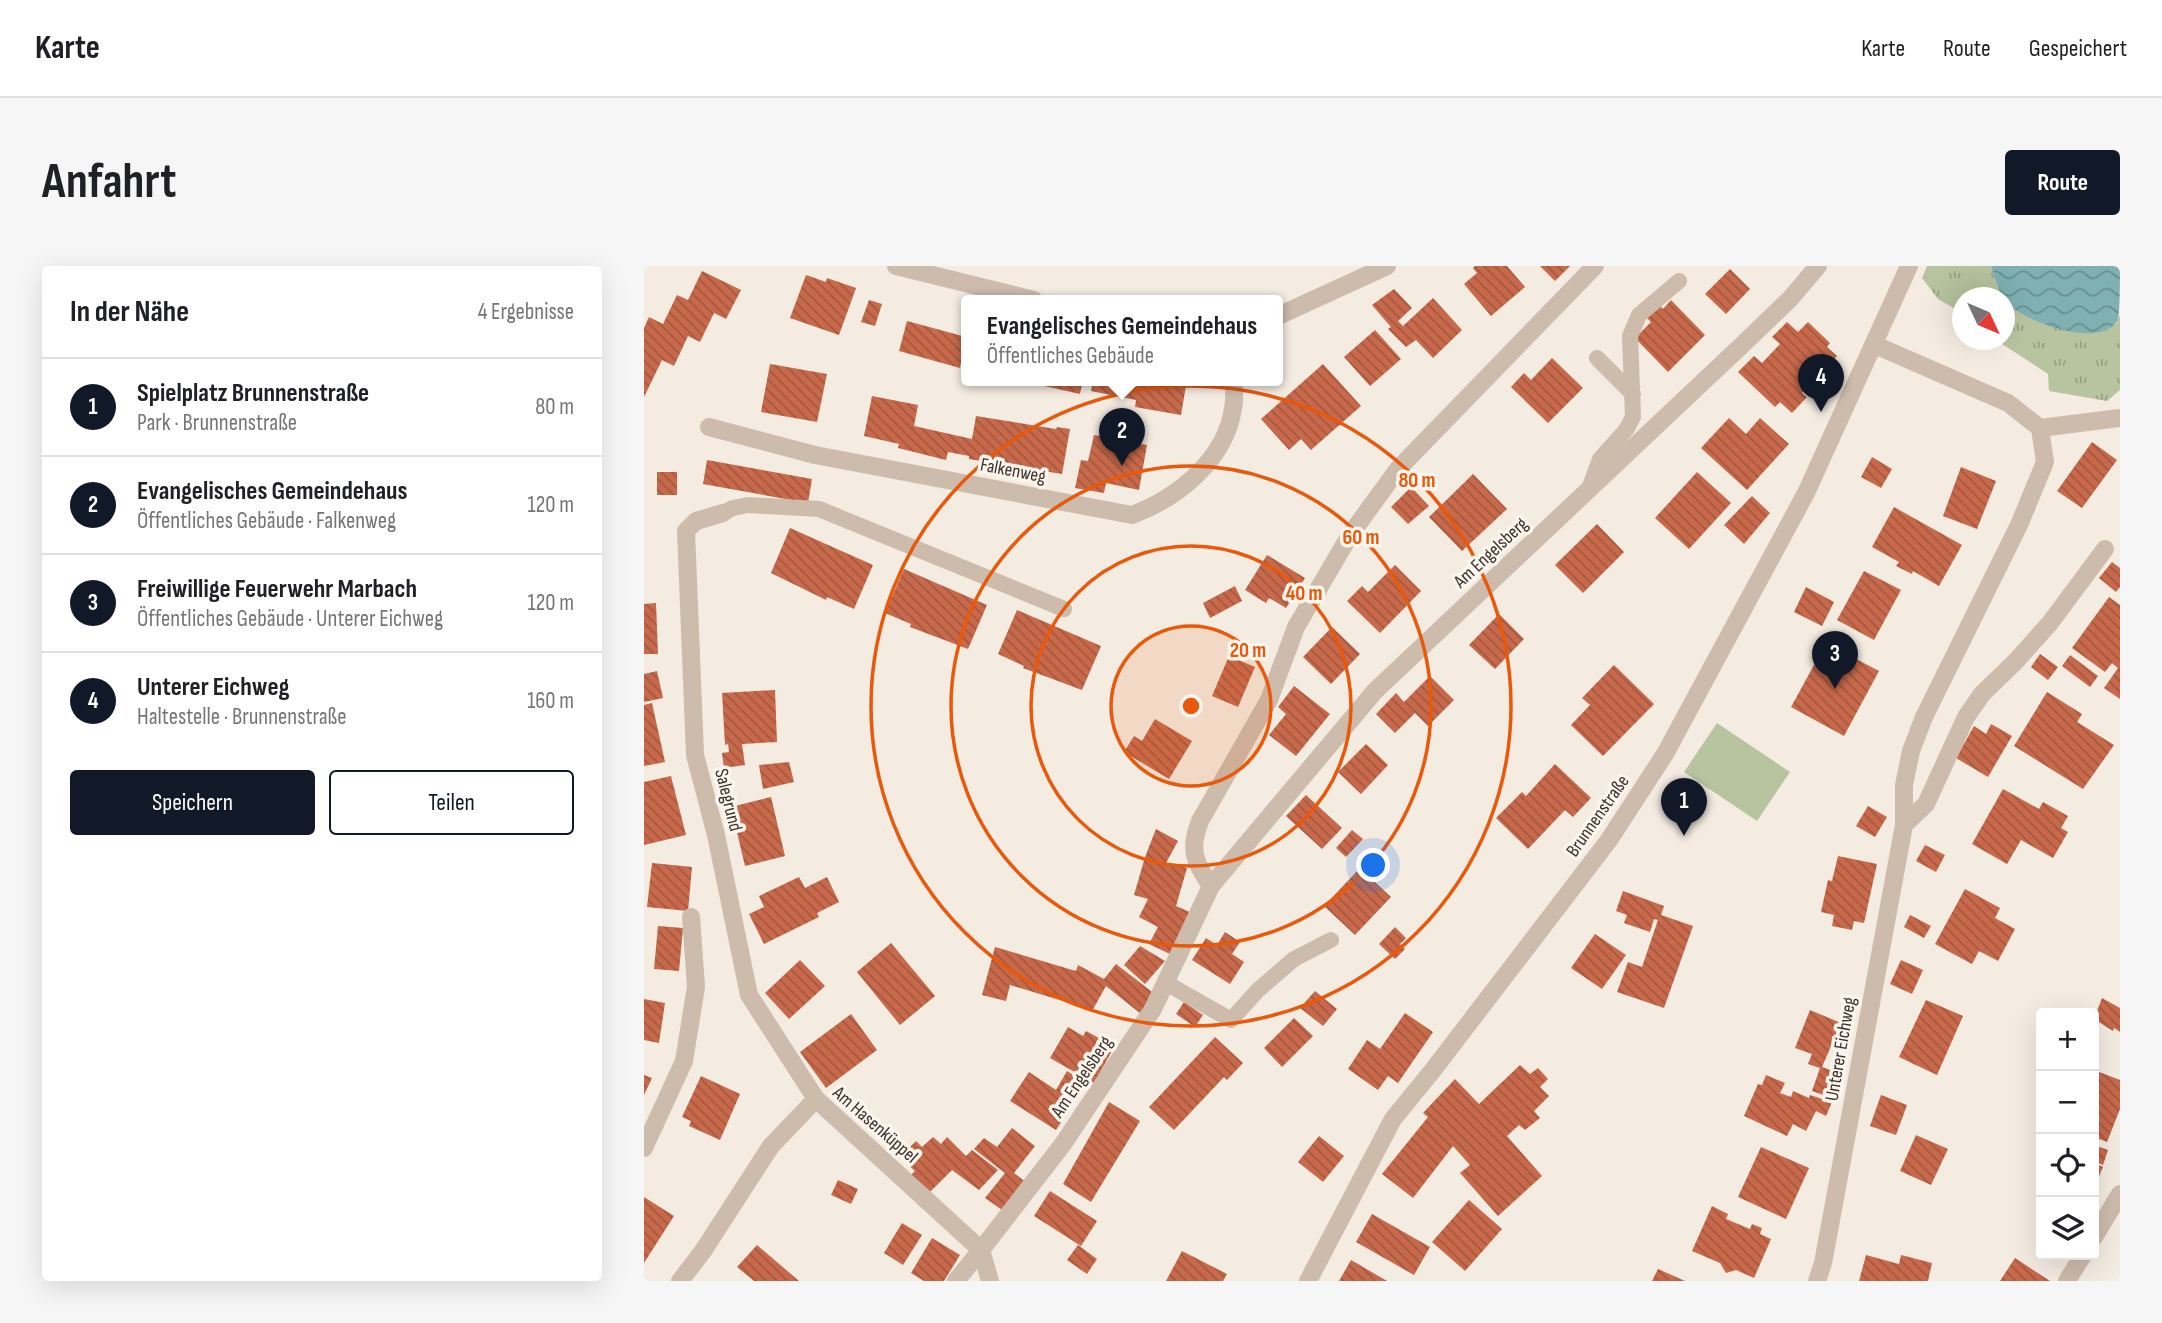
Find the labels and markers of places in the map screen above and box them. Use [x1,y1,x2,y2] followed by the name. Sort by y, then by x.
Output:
[1798,354,1844,412] pin: 4
[1099,408,1145,466] pin: 2
[1812,631,1858,689] pin: 3
[1179,694,1203,718] centre of rings
[1661,778,1707,836] pin: 1

